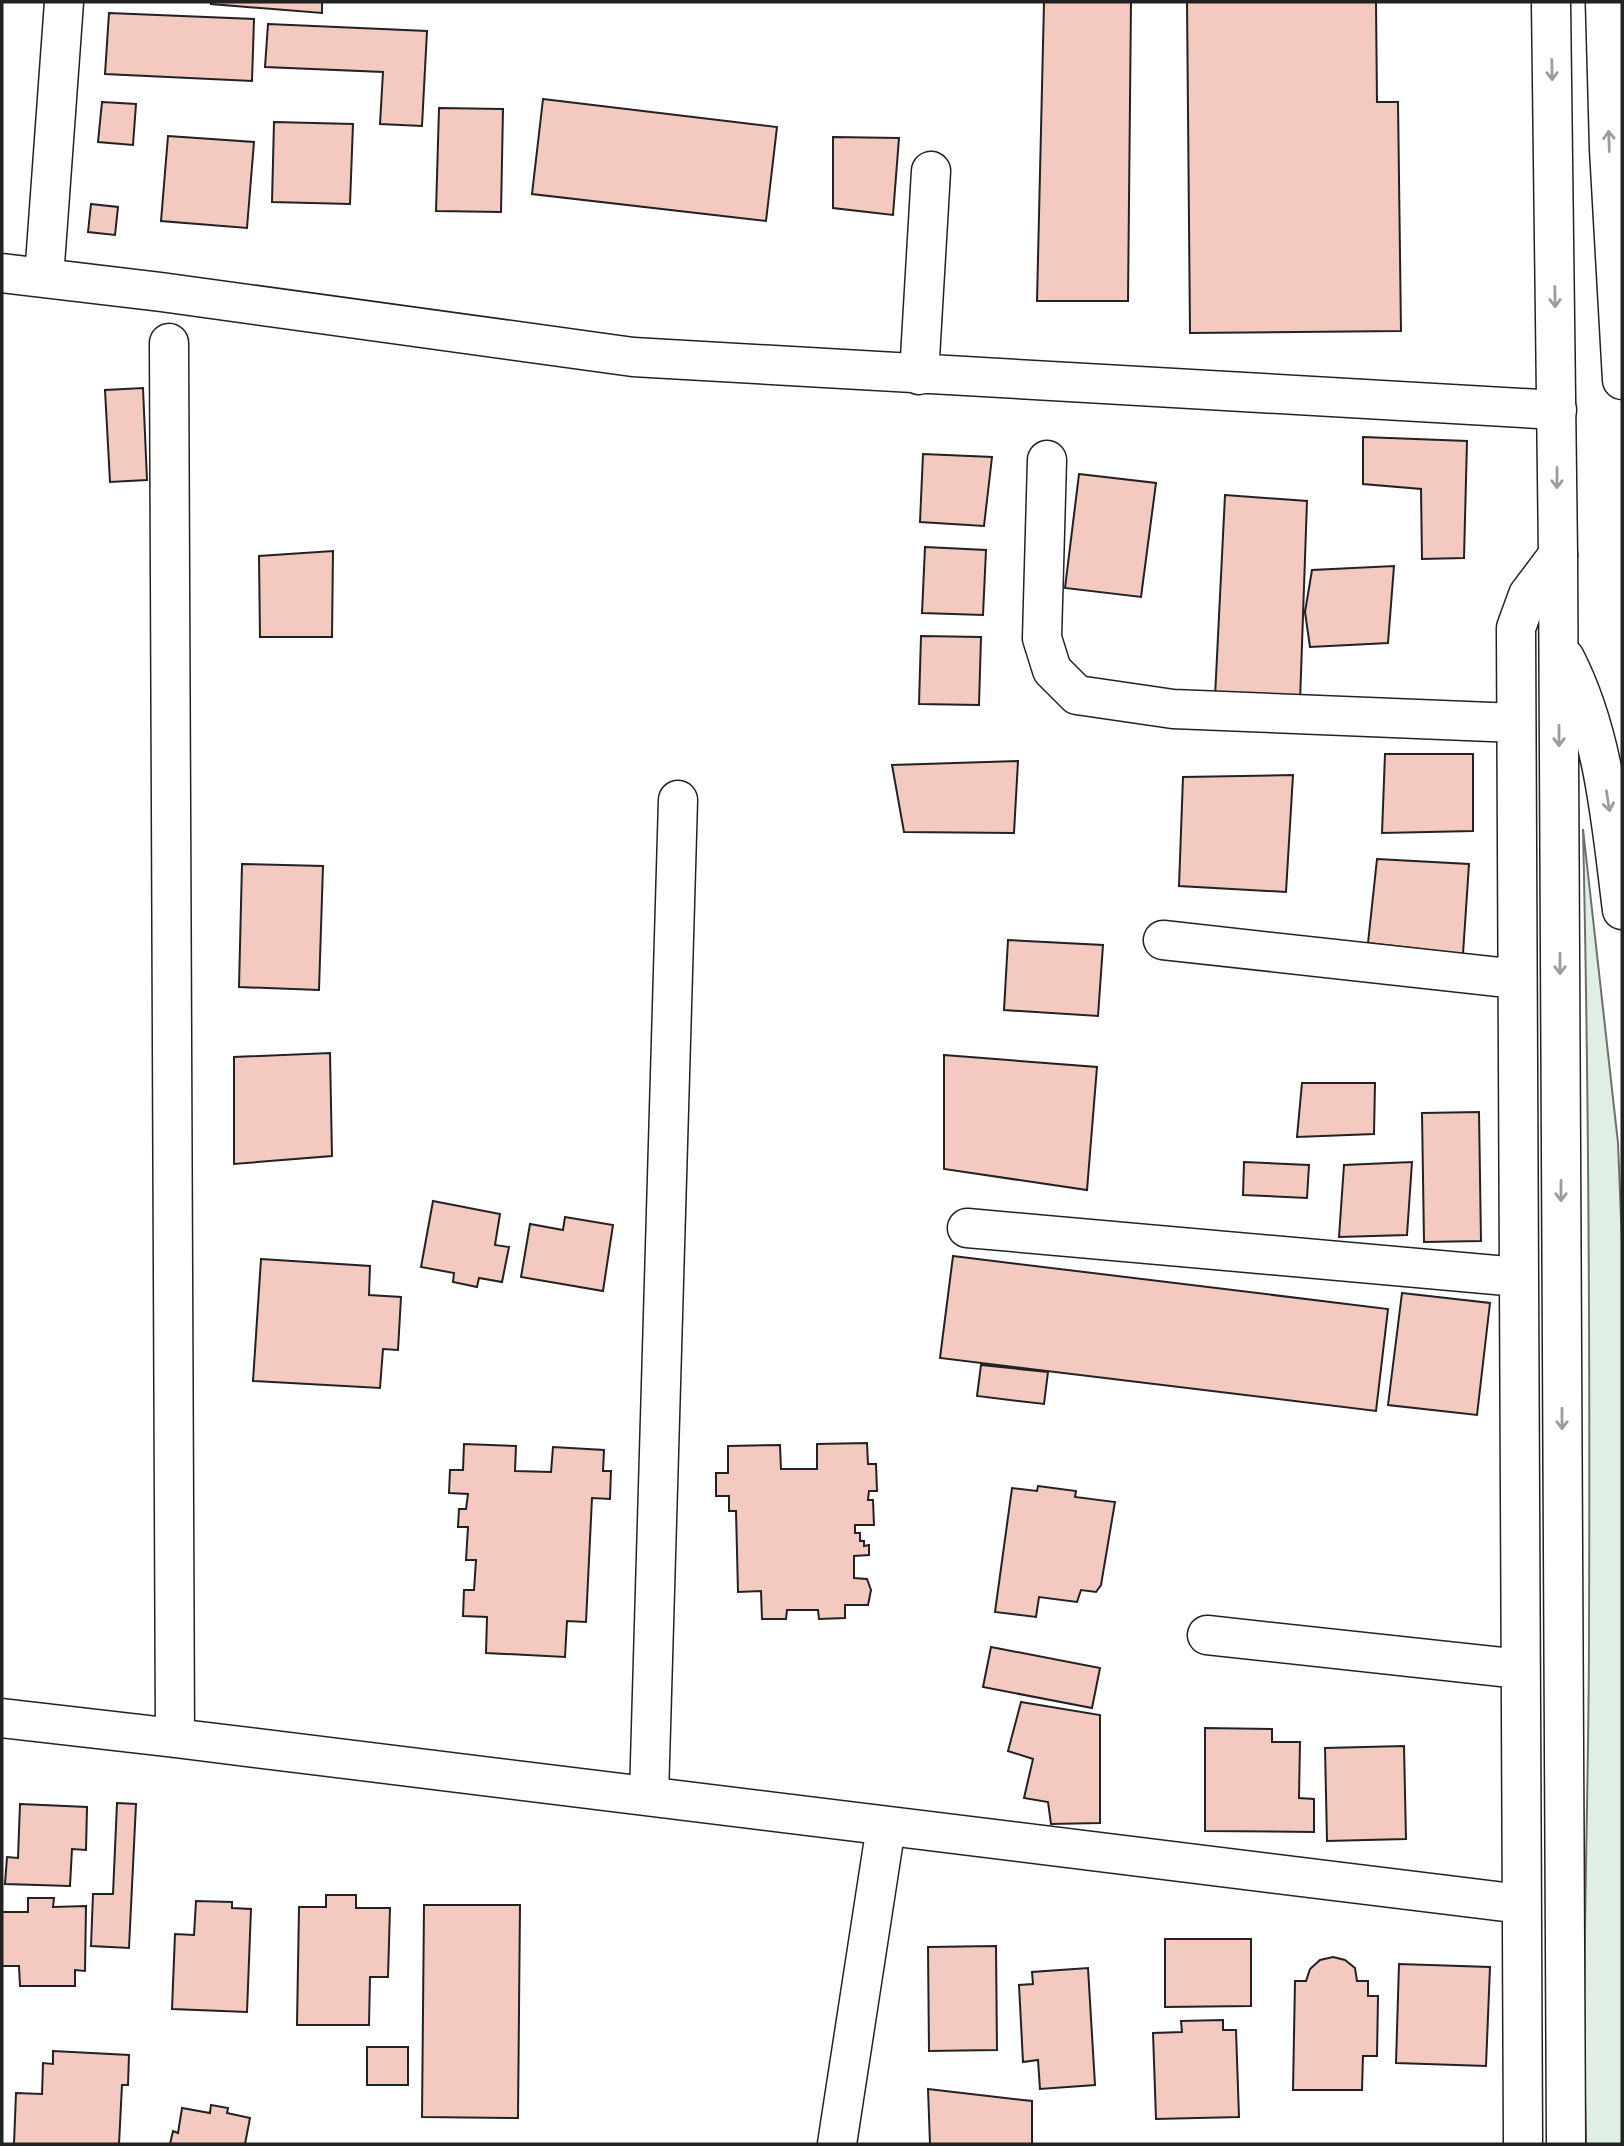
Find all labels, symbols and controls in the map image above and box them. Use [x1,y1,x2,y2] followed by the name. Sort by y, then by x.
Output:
[1545,58,1559,81] one-way arrow
[1602,129,1615,152] one-way arrow
[1548,286,1562,309] one-way arrow
[1550,466,1564,489] one-way arrow
[1552,724,1566,747] one-way arrow
[1602,789,1615,812] one-way arrow
[1553,952,1567,975] one-way arrow
[1554,1179,1568,1202] one-way arrow
[1555,1407,1569,1430] one-way arrow

